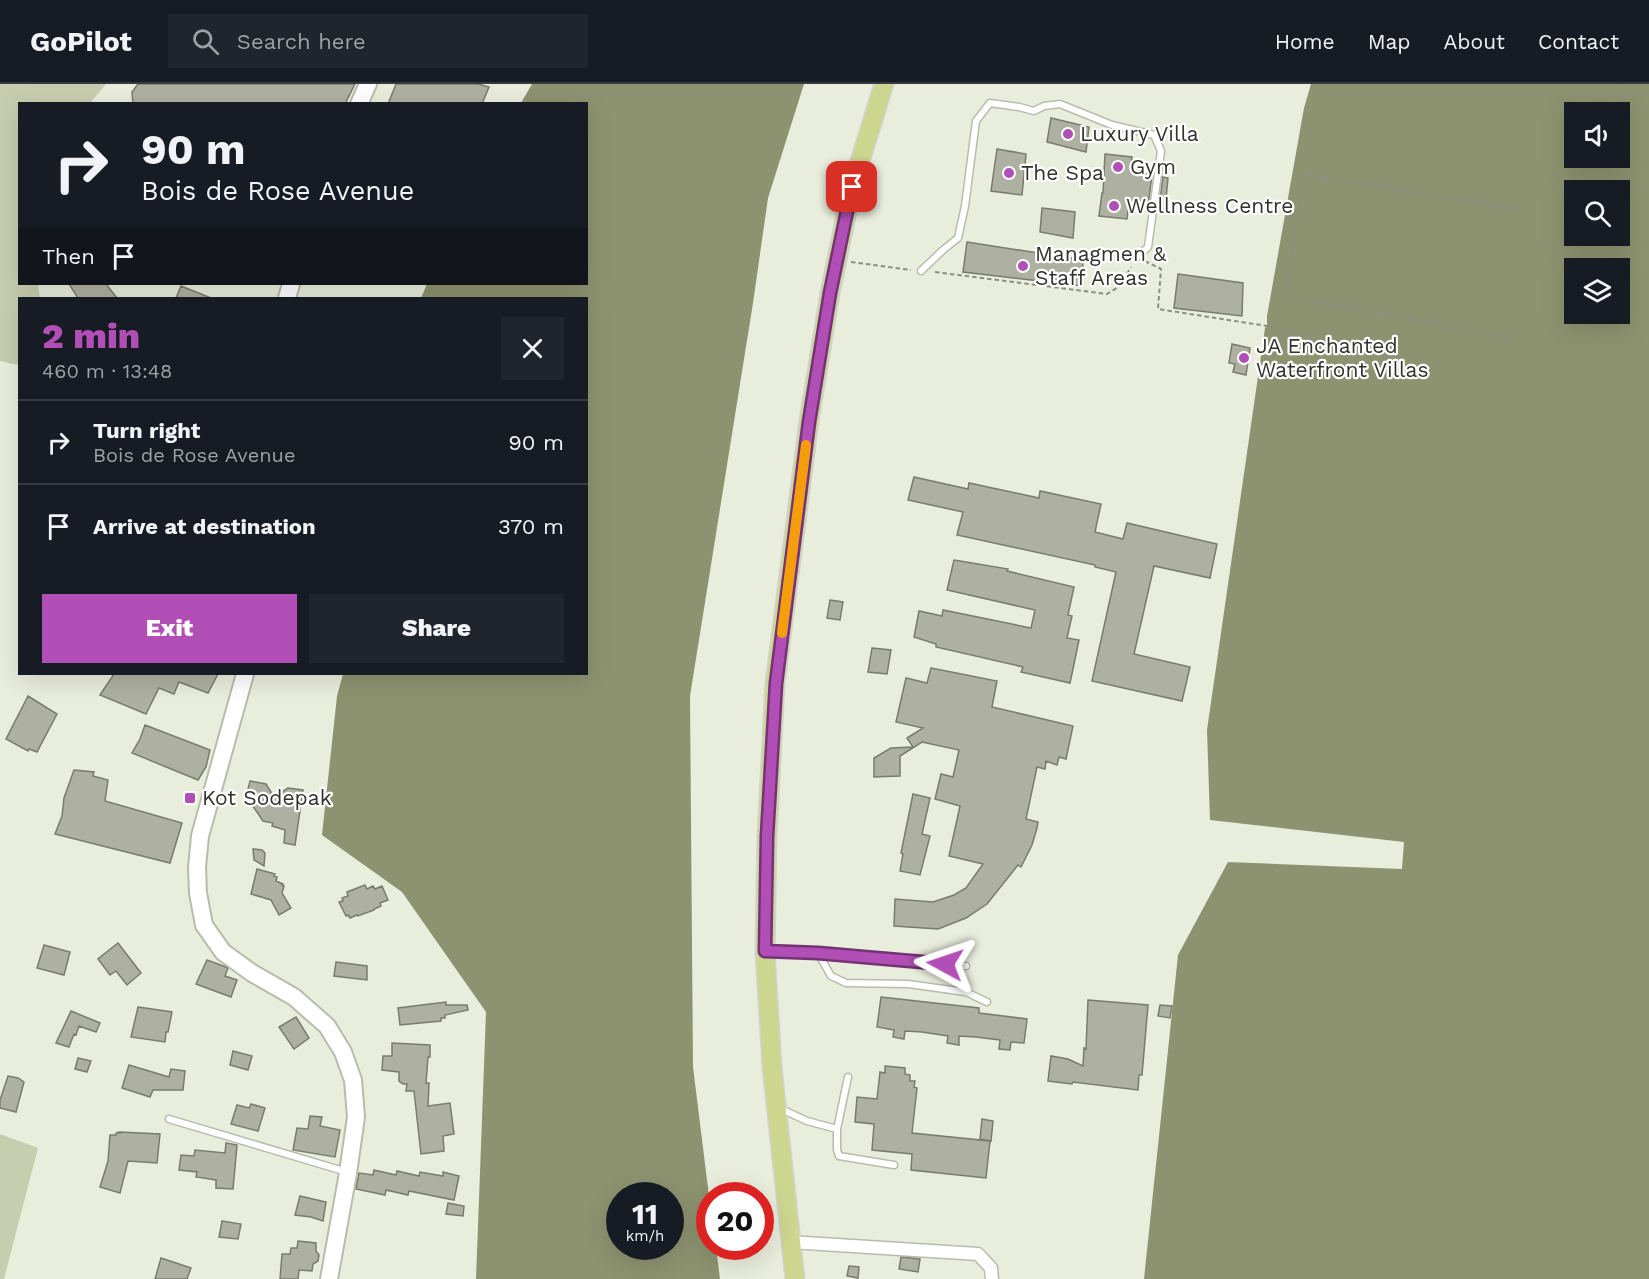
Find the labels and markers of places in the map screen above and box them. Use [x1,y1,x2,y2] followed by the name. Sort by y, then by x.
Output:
[1080,121,1199,146] place label: Luxury Villa
[1061,127,1075,141] marker: Luxury Villa
[1130,154,1176,179] place label: Gym
[1021,160,1104,185] place label: The Spa
[1111,160,1125,174] marker: Gym
[826,161,877,212] pin
[1002,166,1016,180] marker: The Spa
[1126,193,1293,218] place label: Wellness Centre
[1107,199,1121,213] marker: Wellness Centre
[1035,241,1167,290] place label: Managmen & Staff Areas
[1016,259,1030,273] marker: Managmen & Staff Areas
[1256,333,1428,382] place label: JA Enchanted Waterfront Villas
[1237,351,1251,365] marker: JA Enchanted Waterfront Villas
[202,785,332,810] place label: Kot Sodepak
[183,791,197,805] marker: Kot Sodepak

